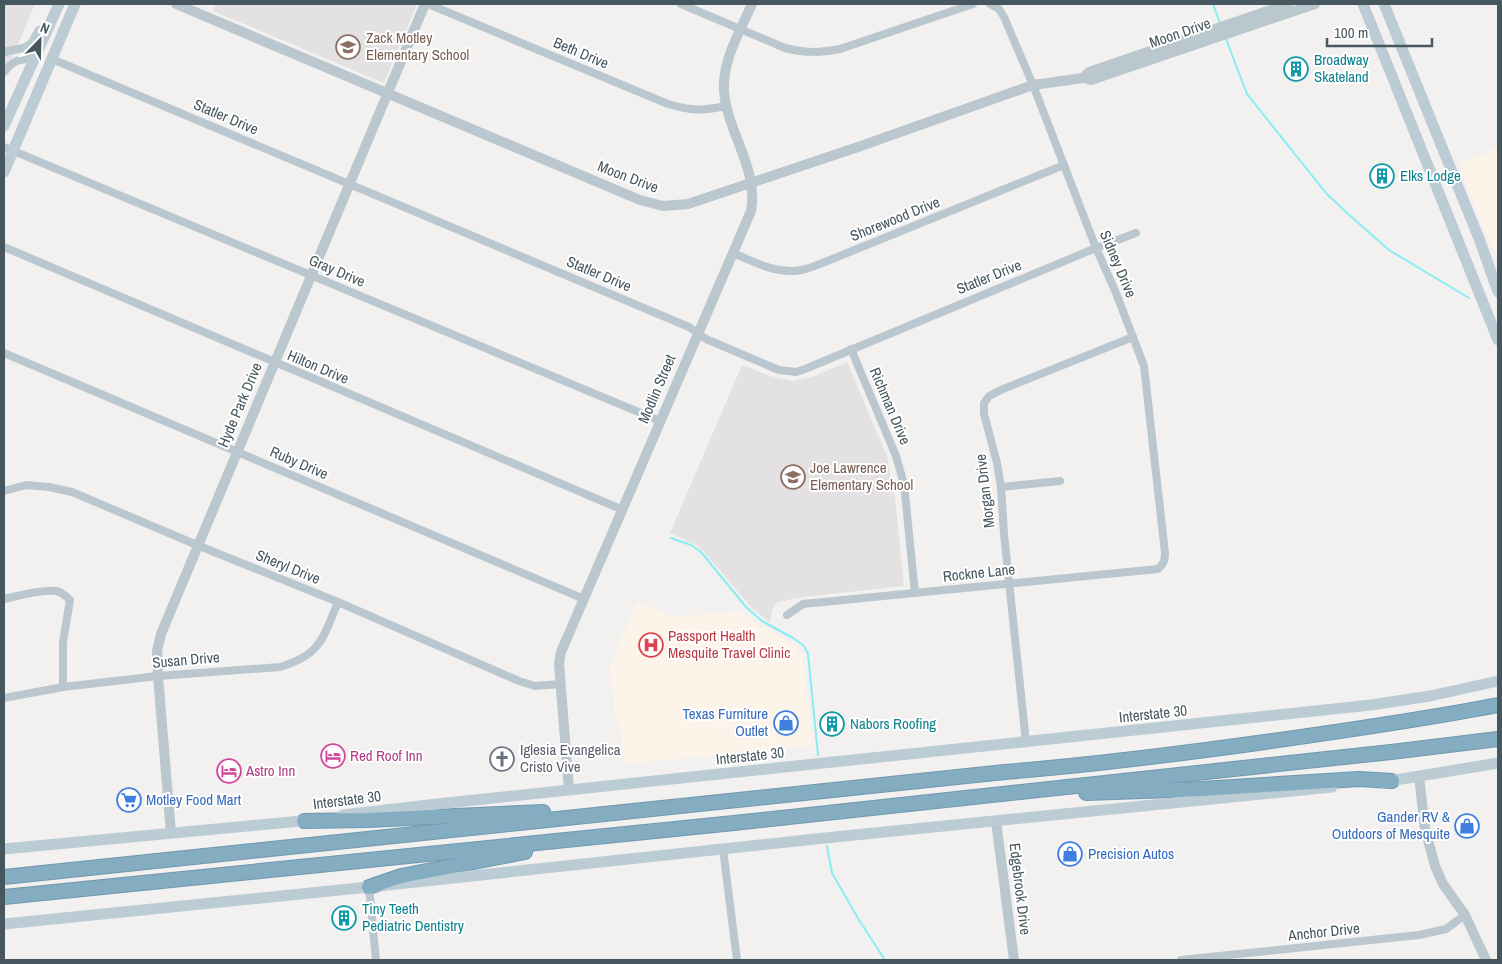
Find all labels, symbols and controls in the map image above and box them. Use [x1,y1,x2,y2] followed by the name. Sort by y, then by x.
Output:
[1146,12,1213,53] street label: Moon Drive
[15,15,65,65] north arrow
[1327,15,1432,47] scale bar
[38,18,52,38] text: N
[1334,22,1368,43] text: 100 m
[366,27,469,65] place label: Zack Motley Elementary School
[550,32,612,74] street label: Beth Drive
[335,34,361,60] school or university icon: Zack Motley Elementary School
[1314,49,1370,87] place label: Broadway Skateland
[1283,56,1309,82] building icon: Broadway Skateland
[191,94,262,140] street label: Statler Drive
[595,155,662,198] street label: Moon Drive
[1369,163,1395,189] building icon: Elks Lodge
[1400,165,1461,186] place label: Elks Lodge
[847,191,943,246] street label: Shorewood Drive
[1095,227,1142,301] street label: Sidney Drive
[306,249,369,292] street label: Gray Drive
[564,251,635,297] street label: Statler Drive
[953,254,1025,299] street label: Statler Drive
[284,344,352,389] street label: Hilton Drive
[633,350,681,427] street label: Modlin Street
[212,359,267,450] street label: Hyde Park Drive
[865,364,916,448] street label: Richman Drive
[267,441,332,484] street label: Ruby Drive
[970,453,999,529] street label: Morgan Drive
[810,457,913,495] place label: Joe Lawrence Elementary School
[780,464,806,490] school or university icon: Joe Lawrence Elementary School
[253,544,324,589] street label: Sheryl Drive
[942,558,1016,587] street label: Rockne Lane
[668,625,790,663] place label: Passport Health Mesquite Travel Clinic
[638,632,664,658] hospital icon: Passport Health Mesquite Travel Clinic
[151,646,221,673] street label: Susan Drive
[1118,699,1188,728] street label: Interstate 30
[683,703,769,741] place label: Texas Furniture Outlet
[773,710,799,736] shop icon: Texas Furniture Outlet
[819,711,845,737] building icon: Nabors Roofing
[850,713,936,734] place label: Nabors Roofing
[520,739,621,777] place label: Iglesia Evangelica Cristo Vive
[715,741,785,770] street label: Interstate 30
[320,743,346,769] hotel icon: Red Roof Inn
[350,745,422,766] place label: Red Roof Inn
[489,746,515,772] church icon: Iglesia Evangelica Cristo Vive
[216,758,242,784] hotel icon: Astro Inn
[245,760,295,781] place label: Astro Inn
[312,785,382,814] street label: Interstate 30
[116,787,142,813] supermarket icon: Motley Food Mart
[146,789,242,810] place label: Motley Food Mart
[1332,806,1451,844] place label: Gander RV & Outdoors of Mesquite
[1454,813,1480,839] shop icon: Gander RV & Outdoors of Mesquite
[1057,841,1083,867] shop icon: Precision Autos
[1004,842,1037,936] street label: Edgebrook Drive
[1088,843,1174,864] place label: Precision Autos
[362,898,465,936] place label: Tiny Teeth Pediatric Dentistry
[331,905,357,931] building icon: Tiny Teeth Pediatric Dentistry
[1286,917,1361,946] street label: Anchor Drive

